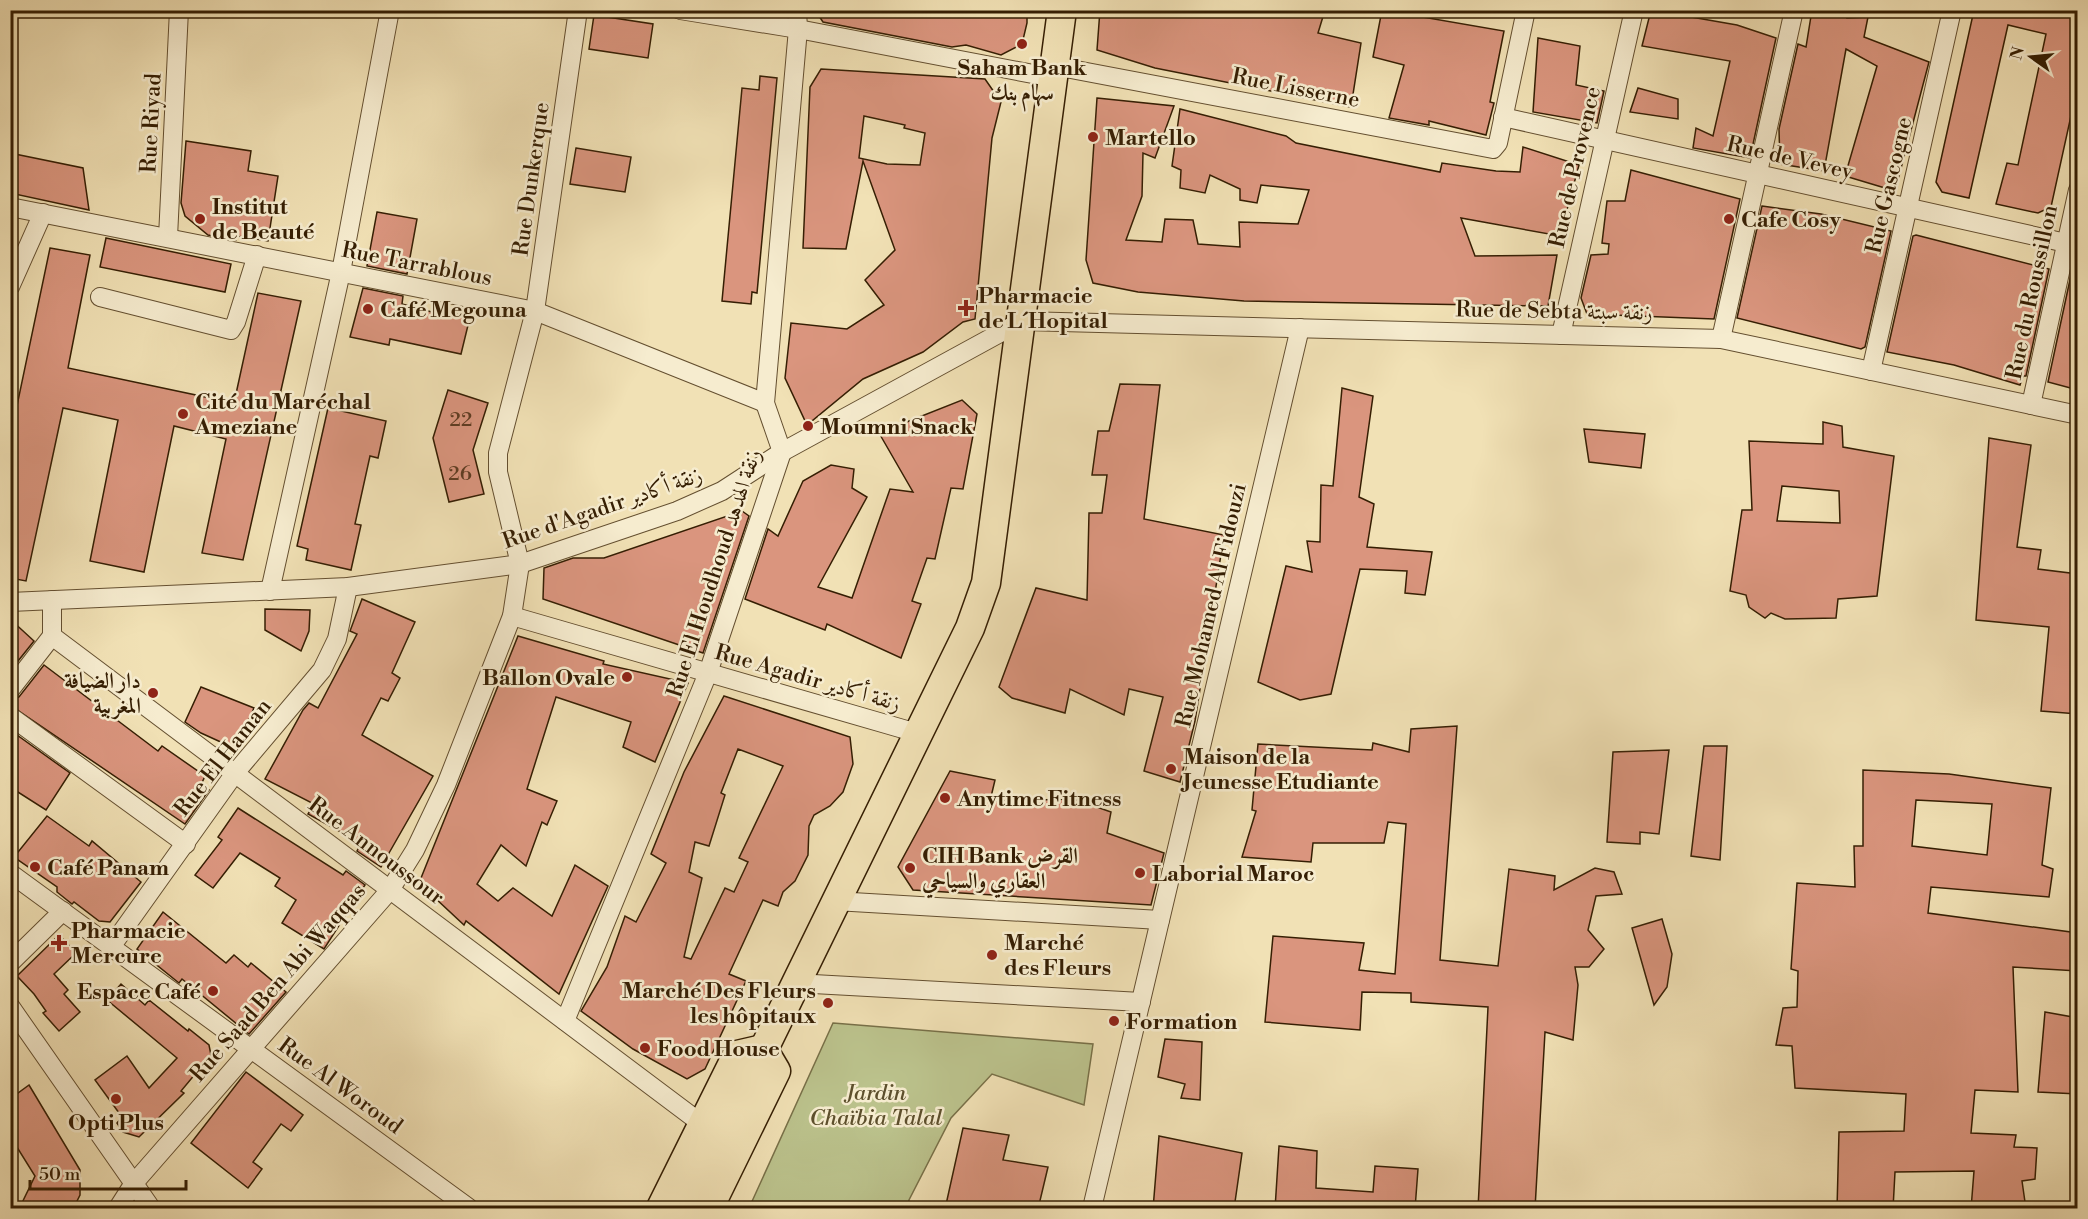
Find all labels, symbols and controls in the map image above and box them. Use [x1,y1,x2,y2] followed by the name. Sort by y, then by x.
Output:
[2001,27,2061,87] north arrow
[1015,37,1029,51] marker: Saham Bank سهام بنك
[2006,44,2029,62] text: N
[957,55,1087,112] place label: Saham Bank سهام بنك
[1229,63,1362,114] street label: Rue Lisserne
[135,72,168,174] street label: Rue Riyad
[1544,84,1607,251] street label: Rue de Provence
[507,101,556,258] street label: Rue Dunkerque
[1861,114,1918,256] street label: Rue Gascogne
[1105,125,1196,152] place label: Martello
[1086,130,1100,144] marker: Martello
[1724,131,1856,186] street label: Rue de Vevey
[212,194,315,246] place label: Institut de Beauté
[2001,202,2064,382] street label: Rue du Roussillon
[1741,207,1842,234] place label: Cafe Cosy
[193,212,207,226] marker: Institut de Beauté
[1722,212,1736,226] marker: Cafe Cosy
[339,237,494,292] street label: Rue Tarrablous
[978,283,1108,335] place label: Pharmacie de L´Hopital
[1455,296,1653,327] street label: Rue de Sebta زنقة سبتة
[380,297,528,324] place label: Café Megouna
[959,301,973,315] marker: Pharmacie de L´Hopital
[361,302,375,316] marker: Café Megouna
[194,389,371,441] place label: Cité du Maréchal Ameziane
[176,407,190,421] marker: Cité du Maréchal Ameziane
[450,408,472,433] house number: 22
[820,414,974,441] place label: Moumni Snack
[801,419,815,433] marker: Moumni Snack
[661,446,767,701] street label: Rue El Houdhoud زنقة الهدهد
[498,459,706,555] street label: Rue d'Agadir زنقة أكادير
[448,462,472,487] house number: 26
[1170,481,1253,730] street label: Rue Mohamed Al Fidouzi
[712,636,904,718] street label: Rue Agadir زنقة أكادير
[482,665,615,692] place label: Ballon Ovale
[64,668,141,720] place label: دار الضيافة المغربية
[620,670,634,684] marker: Ballon Ovale
[146,686,160,700] marker: دار الضيافة المغربية
[169,694,278,822] street label: Rue El Haman
[1180,744,1379,796] place label: Maison de la Jeunesse Etudiante
[1164,762,1178,776] marker: Maison de la Jeunesse Etudiante
[956,786,1121,813] place label: Anytime Fitness
[303,791,449,911] street label: Rue Annoussour
[938,791,952,805] marker: Anytime Fitness
[921,843,1078,899] place label: CIH Bank القرض العقاري والسياحي
[47,855,169,882] place label: Café Panam
[28,860,42,874] marker: Café Panam
[903,861,917,875] marker: CIH Bank القرض العقاري والسياحي
[1152,861,1315,888] place label: Laborial Maroc
[1133,866,1147,880] marker: Laborial Maroc
[184,878,372,1088] street label: Rue Saad Ben Abi Waqqas
[71,918,186,970] place label: Pharmacie Mercure
[1004,930,1111,982] place label: Marché des Fleurs
[52,936,66,950] marker: Pharmacie Mercure
[985,948,999,962] marker: Marché des Fleurs
[622,978,816,1030] place label: Marché Des Fleurs les hôpitaux
[77,979,201,1006] place label: Espace Café
[206,984,220,998] marker: Espace Café
[821,996,835,1010] marker: Marché Des Fleurs les hôpitaux
[1126,1009,1238,1036] place label: Formation
[1107,1014,1121,1028] marker: Formation
[273,1032,408,1141] street label: Rue Al Woroud
[657,1036,780,1063] place label: Food House
[638,1041,652,1055] marker: Food House
[810,1080,942,1132] park label: Jardin Chaïbia Talal
[109,1092,123,1106] marker: Opti Plus
[68,1110,164,1137] place label: Opti Plus
[30,1153,186,1191] scale bar
[39,1163,81,1186] text: 50 m

